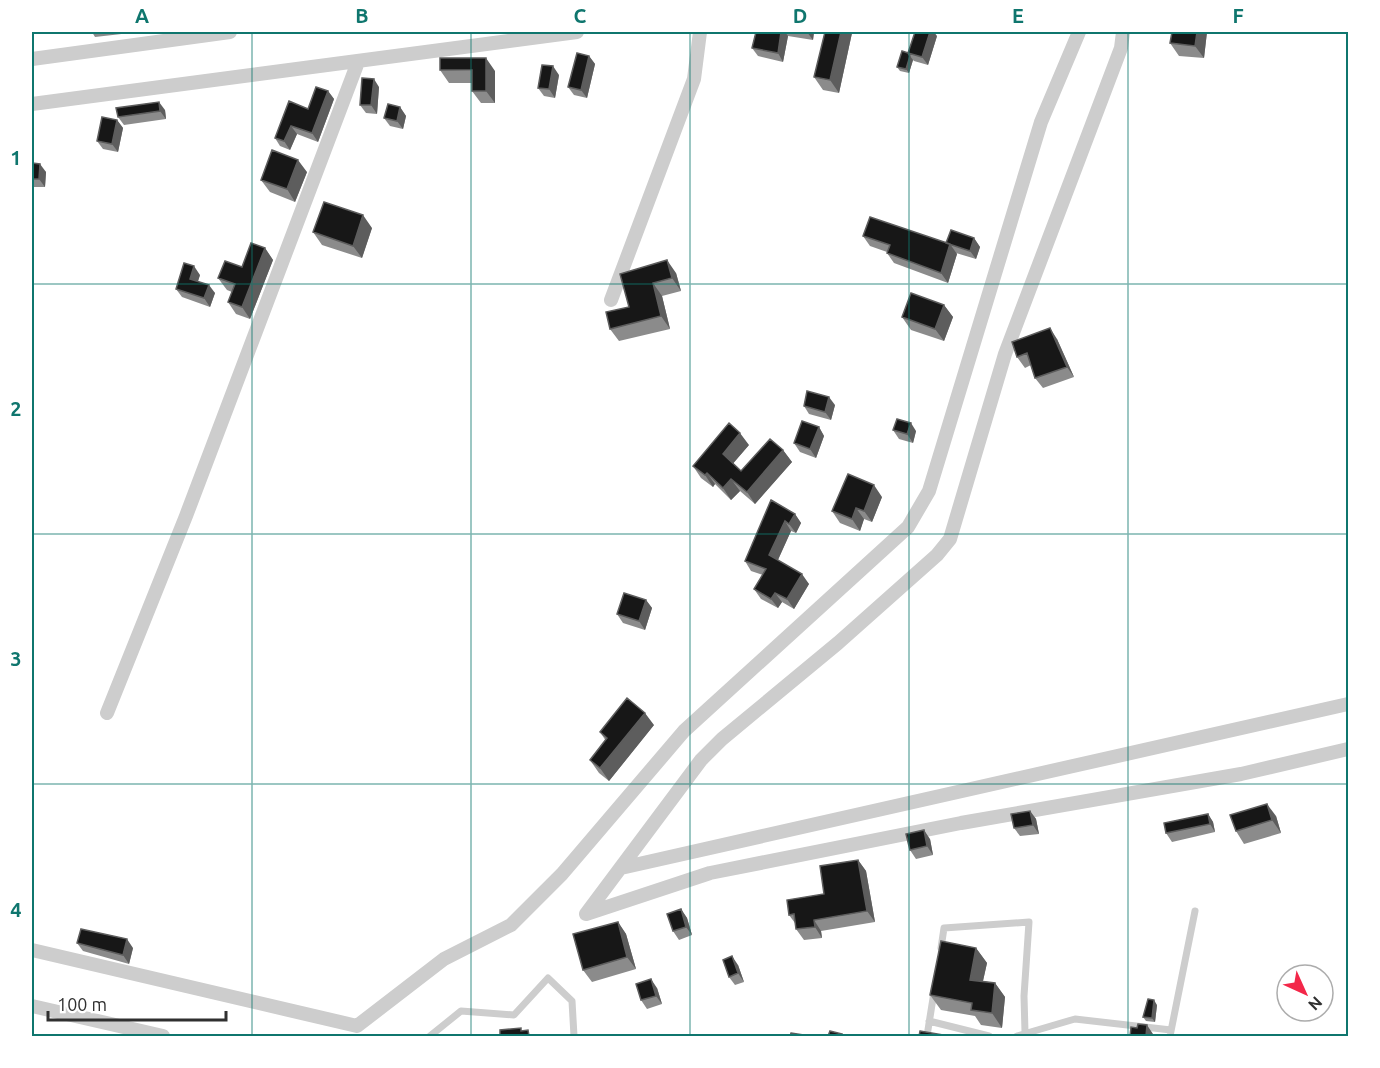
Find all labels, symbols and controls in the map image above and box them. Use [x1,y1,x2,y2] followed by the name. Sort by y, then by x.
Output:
[135,4,149,27] text: A
[355,4,369,27] text: B
[574,4,587,27] text: C
[793,4,807,27] text: D
[1012,4,1024,27] text: E
[1232,4,1244,27] text: F
[10,146,22,169] text: 1
[10,397,22,420] text: 2
[10,647,22,670] text: 3
[10,898,22,921] text: 4
[1275,963,1335,1023] north arrow
[48,984,226,1022] scale bar
[1305,993,1326,1014] text: N
[57,994,107,1014] text: 100 m

